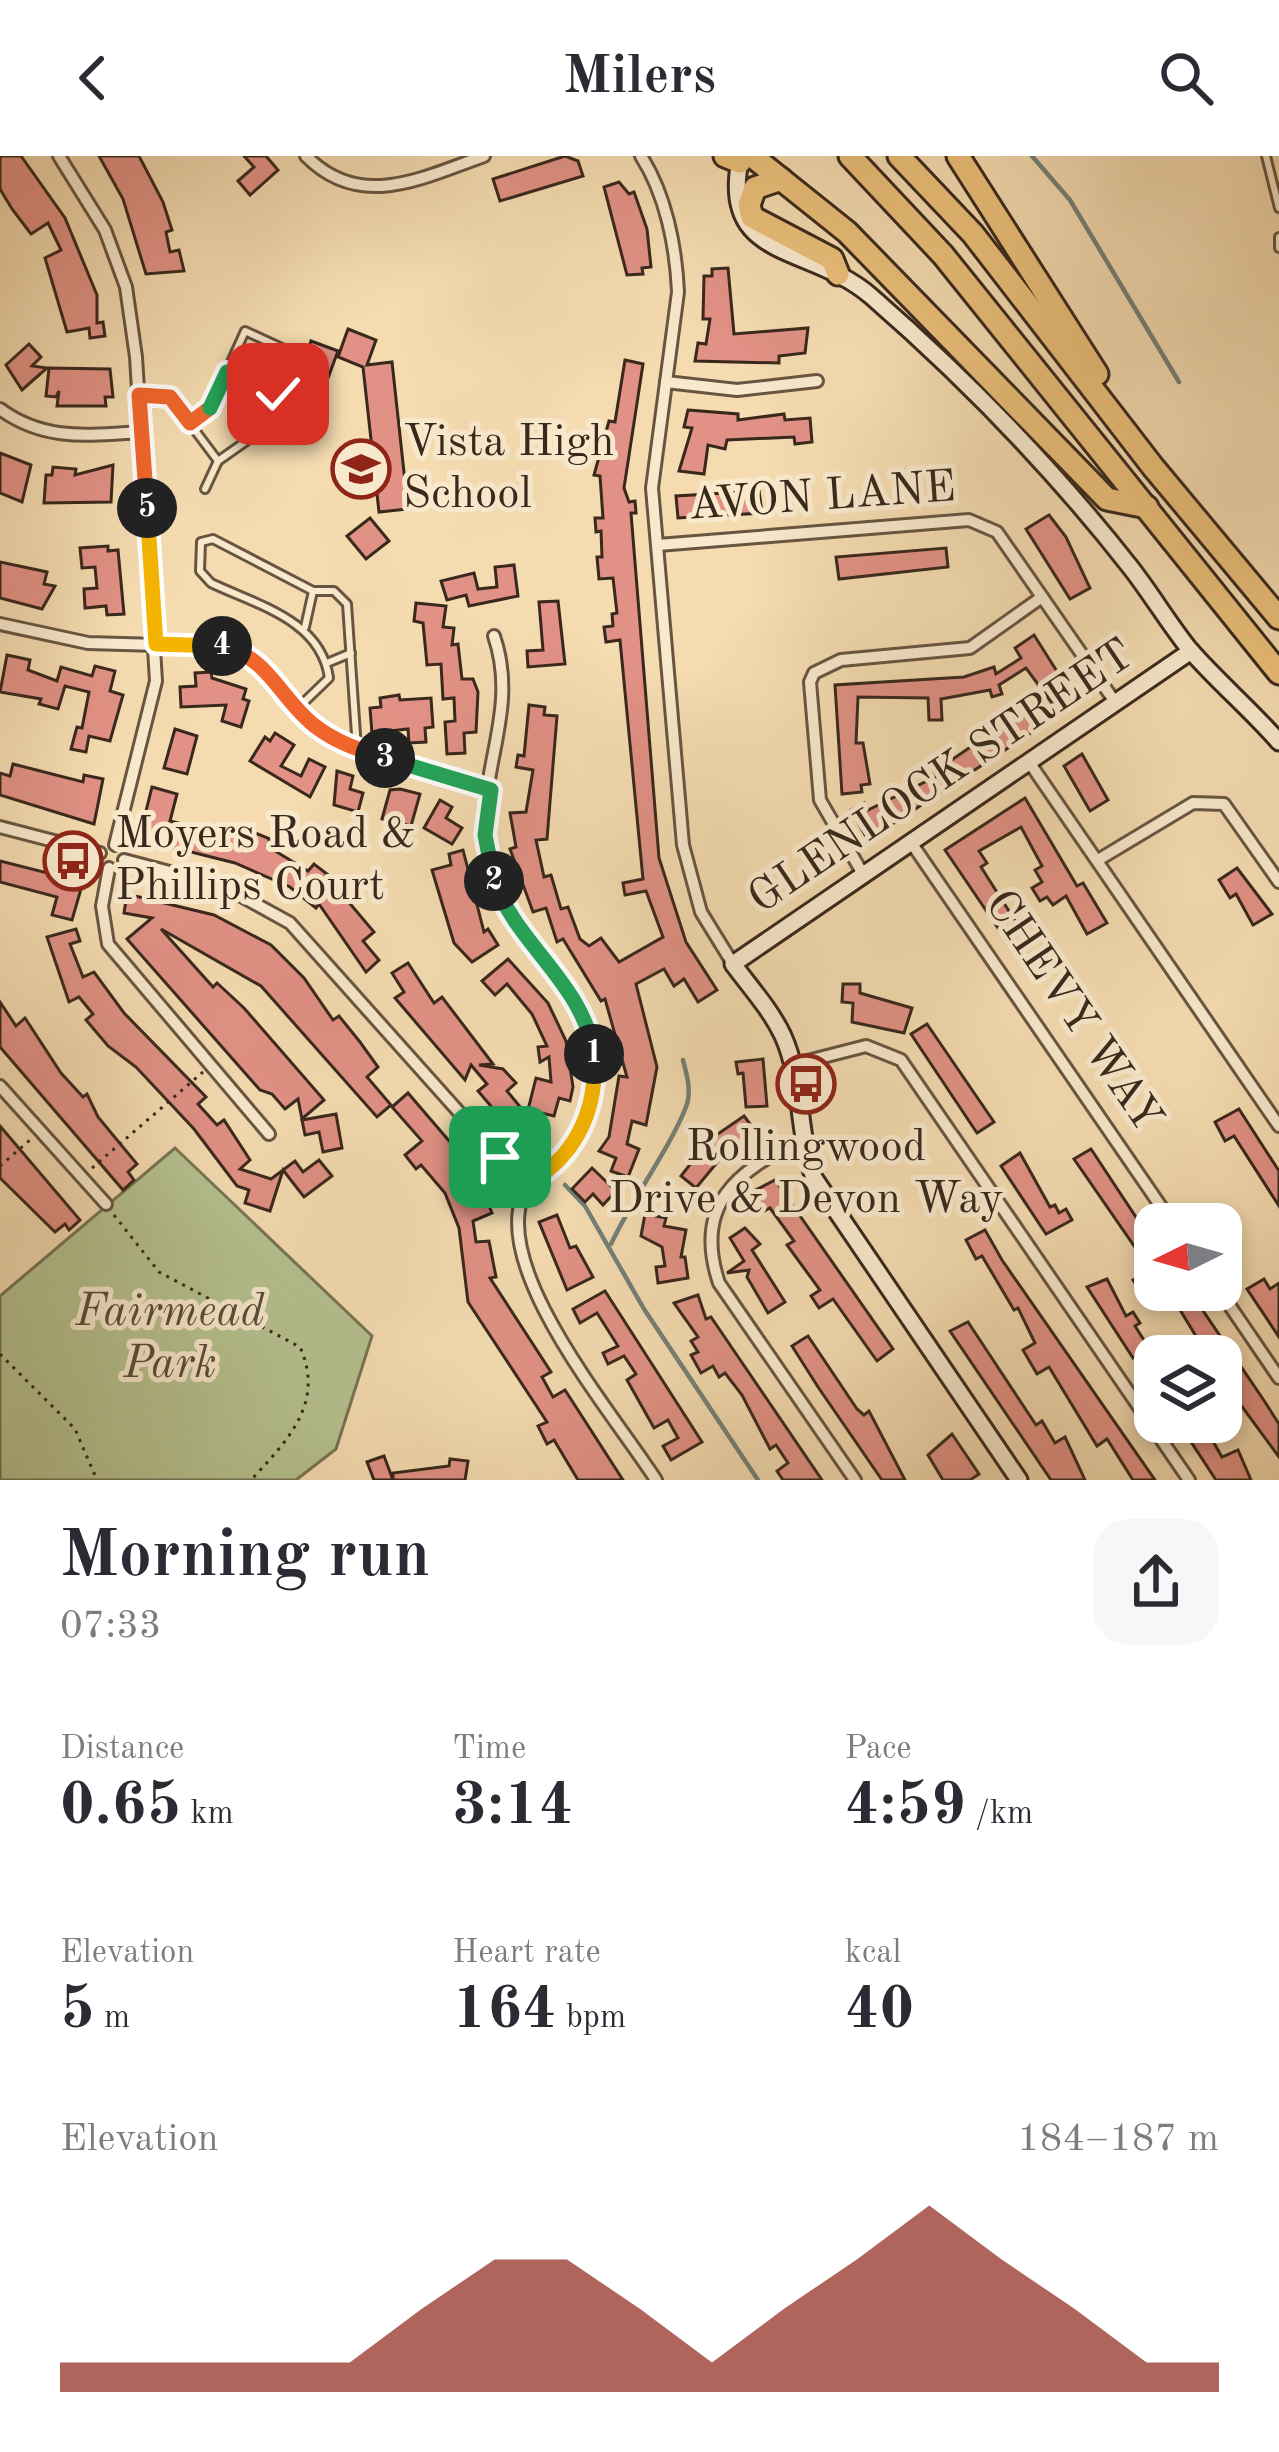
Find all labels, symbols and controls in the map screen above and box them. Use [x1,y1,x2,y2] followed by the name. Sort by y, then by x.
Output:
[60,45,126,111] icon: back
[1153,45,1219,111] icon: search
[563,51,716,105] text: Milers
[227,343,329,445] pin
[245,361,311,427] icon: check
[403,421,614,518] place label: Vista High School
[330,438,392,500] school or university icon: Vista High School
[687,466,957,530] street label: AVON LANE
[117,478,177,538] pin: 5
[137,491,157,524] text: 5
[192,616,252,676] pin: 4
[212,629,232,662] text: 4
[742,633,1142,923] street label: GLENLOCK STREET
[355,728,415,788] pin: 3
[375,741,395,774] text: 3
[115,813,416,910] place label: Moyers Road & Phillips Court
[42,830,104,892] bus stop icon: Moyers Road & Phillips Court
[464,851,524,911] pin: 2
[484,864,504,897] text: 2
[975,883,1169,1141] street label: CHEVY WAY
[564,1024,624,1084] pin: 1
[584,1037,604,1070] text: 1
[775,1053,837,1115] bus stop icon: Rollingwood Drive & Devon Way
[449,1106,551,1208] pin
[467,1124,533,1190] icon: arrive
[608,1126,1004,1223] place label: Rollingwood Drive & Devon Way
[1134,1203,1242,1311] north arrow
[1134,1203,1242,1443] map controls
[75,1291,266,1388] park label: Fairmead Park
[1134,1335,1242,1443] button: layers
[1093,1519,1219,1645] button: share
[60,1525,430,1591] text: Morning run
[60,1607,161,1646] text: 07:33
[60,1733,184,1766] text: Distance
[452,1733,526,1766] text: Time
[845,1733,912,1766] text: Pace
[60,1777,181,1837] text: 0.65
[452,1777,574,1837] text: 3:14
[845,1777,966,1837] text: 4:59
[181,1798,234,1831] text: km
[966,1798,1033,1831] text: /km
[60,1937,194,1970] text: Elevation
[452,1937,601,1970] text: Heart rate
[845,1937,901,1970] text: kcal
[60,1981,95,2041] text: 5
[452,1981,557,2041] text: 164
[845,1981,914,2041] text: 40
[95,2002,130,2035] text: m
[557,2002,626,2035] text: bpm
[60,2120,219,2159] text: Elevation
[1017,2120,1219,2159] text: 184–187 m

